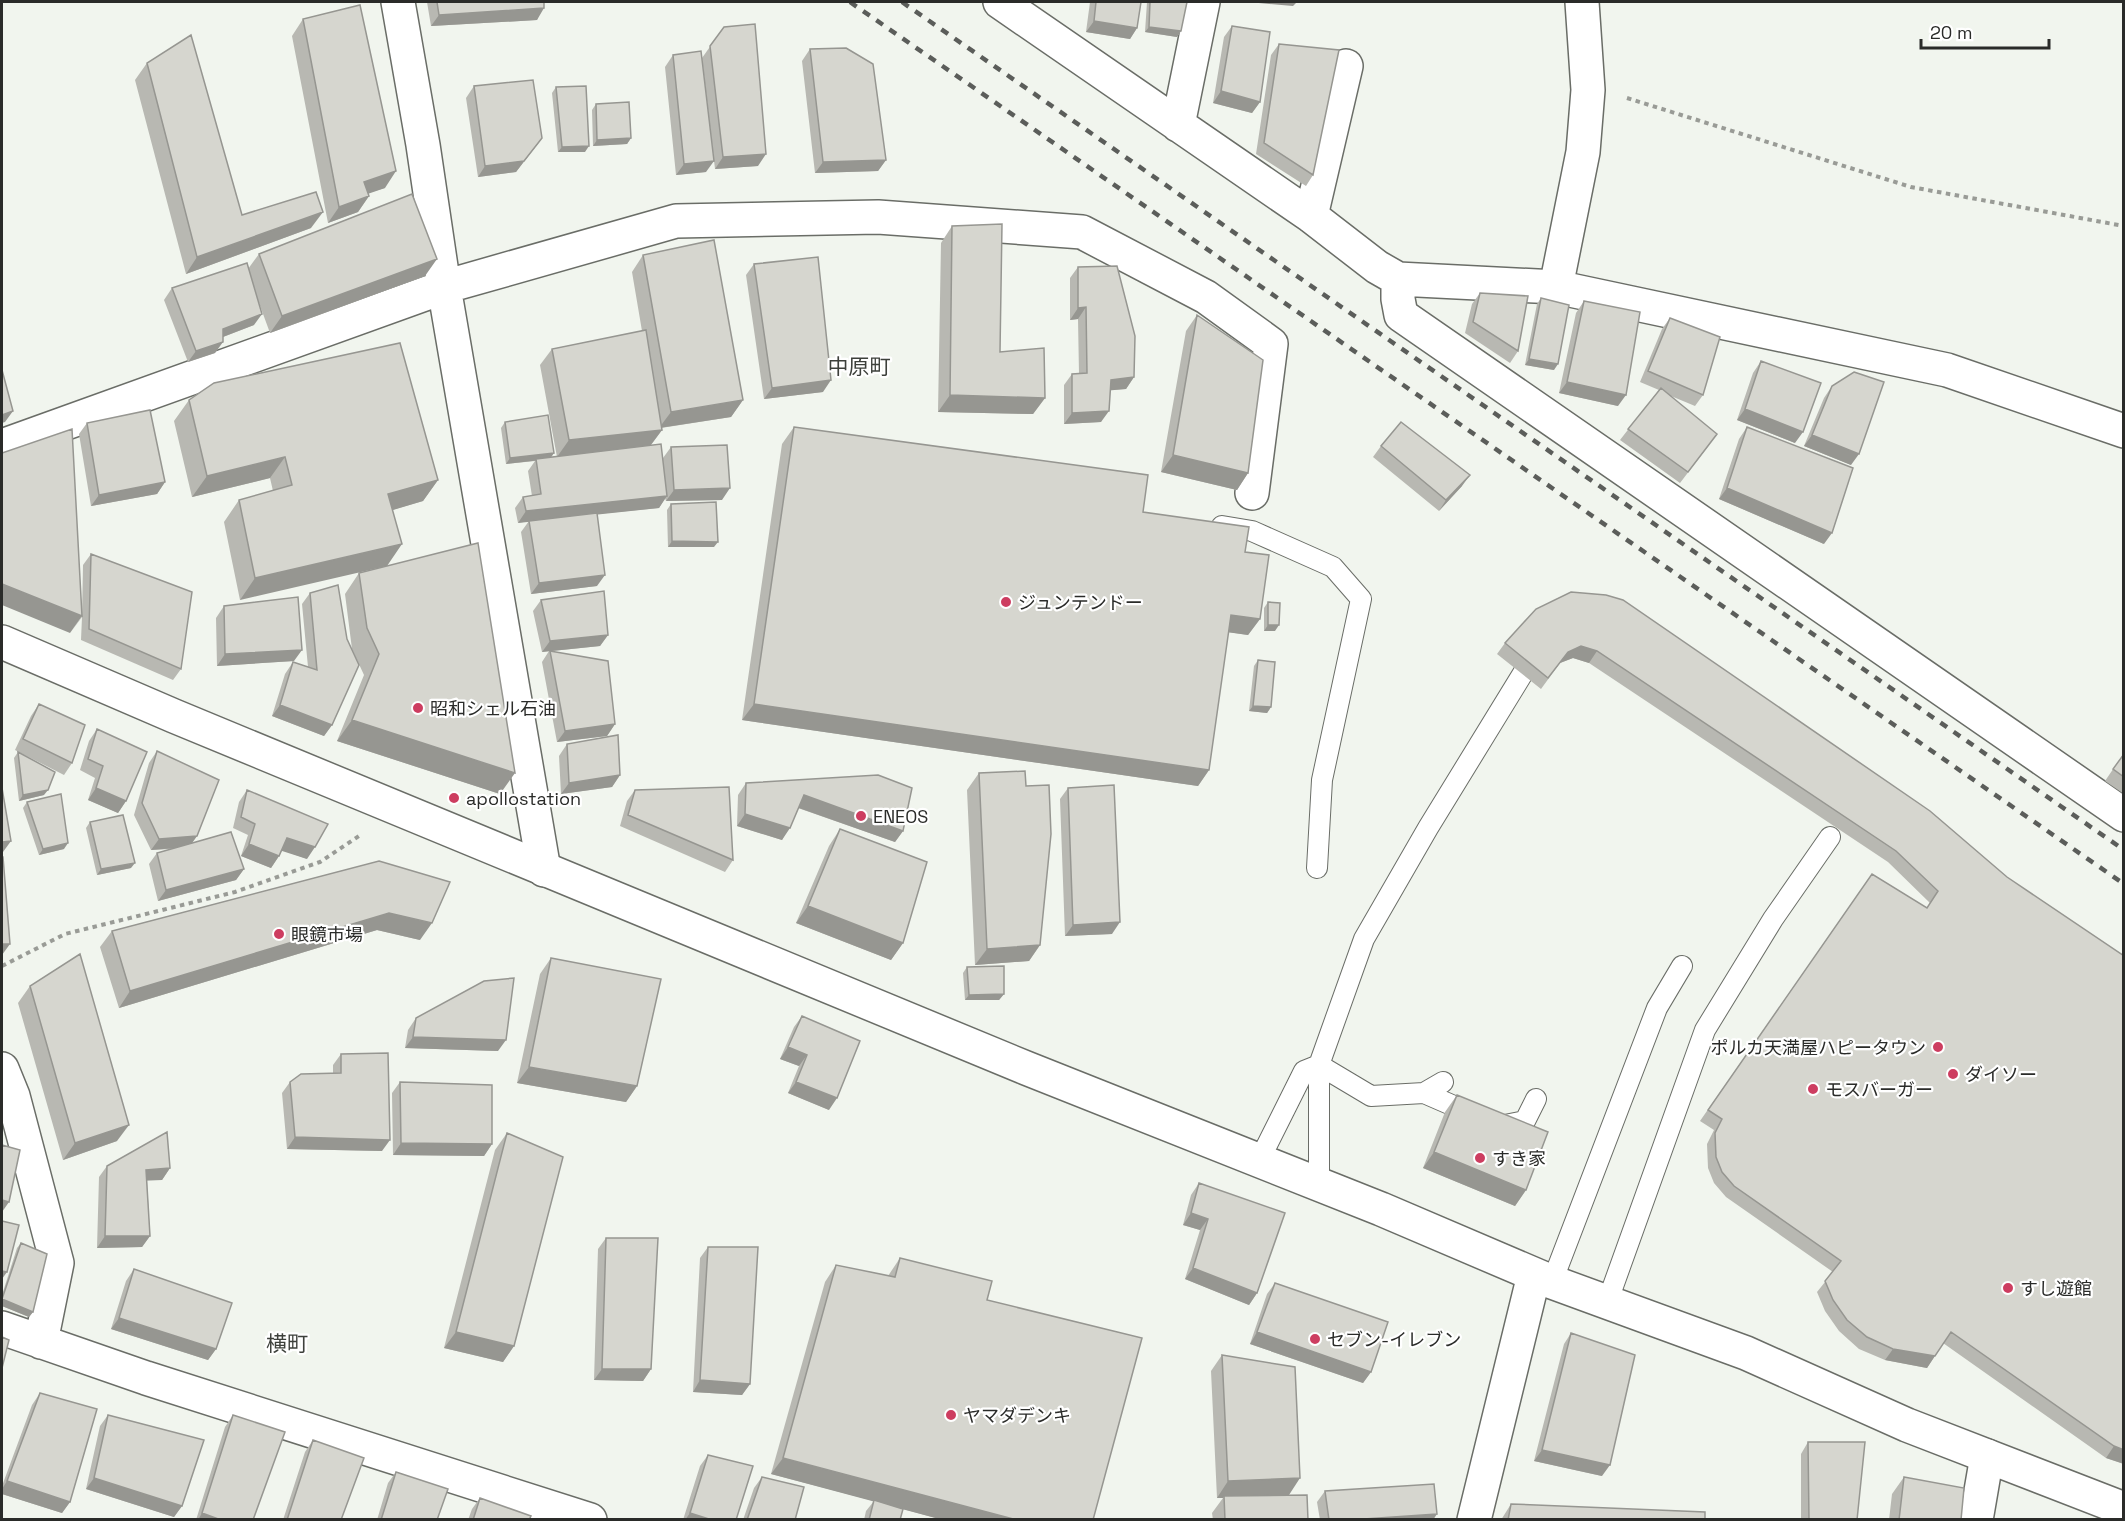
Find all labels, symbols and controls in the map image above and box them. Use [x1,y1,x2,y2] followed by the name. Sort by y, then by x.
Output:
[1921,12,2048,50] scale bar
[1930,21,1973,44] text: 20 m
[828,353,891,380] district label: 中原町
[1018,591,1143,614] place label: ジュンテンドー
[999,595,1013,609] marker: ジュンテンドー
[430,697,556,720] place label: 昭和シェル石油
[411,701,425,715] marker: 昭和シェル石油
[466,787,581,810] place label: apollostation
[447,791,461,805] marker: apollostation
[873,805,928,828] place label: ENEOS
[854,809,868,823] marker: ENEOS
[291,923,363,946] place label: 眼鏡市場
[272,927,286,941] marker: 眼鏡市場
[1711,1036,1926,1059] place label: ポルカ天満屋ハピータウン
[1931,1040,1945,1054] marker: ポルカ天満屋ハピータウン
[1965,1063,2037,1086] place label: ダイソー
[1946,1067,1960,1081] marker: ダイソー
[1825,1078,1933,1101] place label: モスバーガー
[1806,1082,1820,1096] marker: モスバーガー
[1492,1147,1546,1170] place label: すき家
[1473,1151,1487,1165] marker: すき家
[2020,1277,2092,1300] place label: すし遊館
[2001,1281,2015,1295] marker: すし遊館
[1327,1328,1461,1351] place label: セブン-イレブン
[266,1330,308,1357] district label: 横町
[1308,1332,1322,1346] marker: セブン-イレブン
[963,1404,1071,1427] place label: ヤマダデンキ
[944,1408,958,1422] marker: ヤマダデンキ

